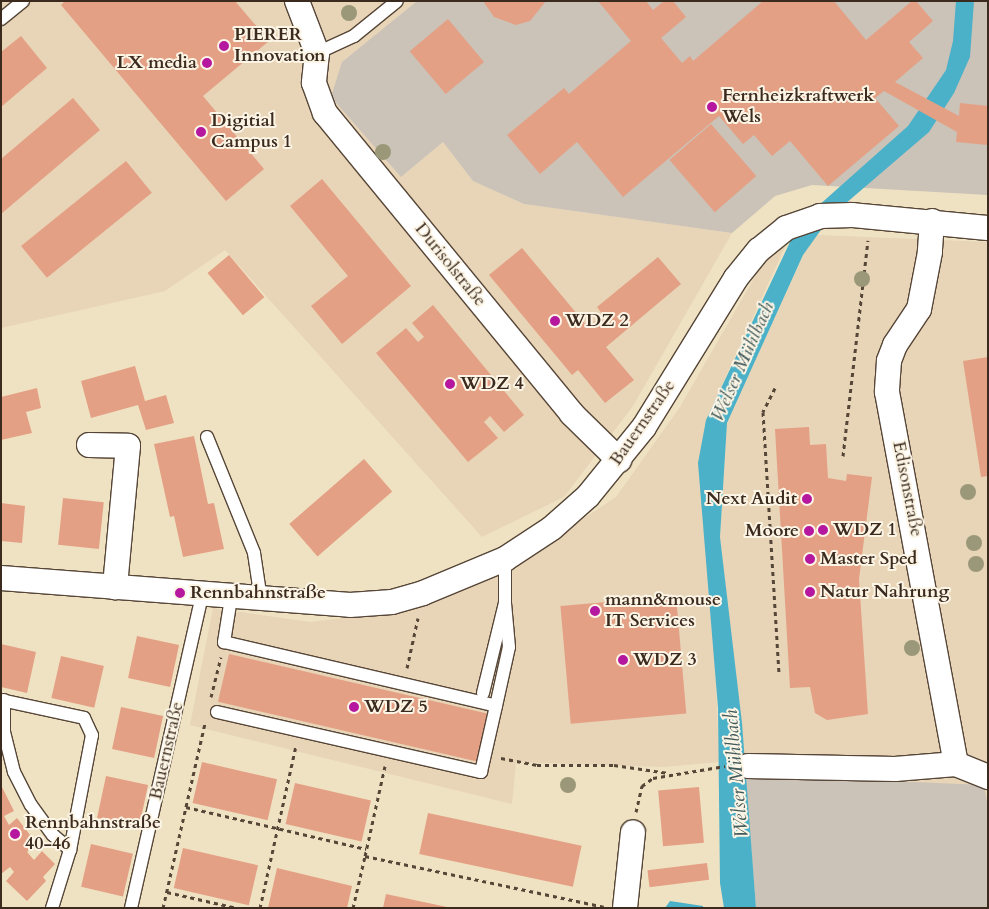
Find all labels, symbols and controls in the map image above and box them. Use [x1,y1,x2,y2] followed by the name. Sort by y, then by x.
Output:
[234,25,326,68] place label: PIERER Innovation
[218,40,230,52] marker: PIERER Innovation
[117,52,197,74] place label: LX media
[201,57,213,69] marker: LX media
[722,86,874,128] place label: Fernheizkraftwerk Wels
[706,101,718,113] marker: Fernheizkraftwerk Wels
[211,111,292,154] place label: Digitial Campus 1
[195,126,207,138] marker: Digitial Campus 1
[410,219,490,311] street label: Durisolstraße
[706,299,780,425] water label: Welser Mühlbach
[565,310,629,332] place label: WDZ 2
[549,315,561,327] marker: WDZ 2
[460,373,524,395] place label: WDZ 4
[606,376,680,470] street label: Bauernstraße
[444,378,456,390] marker: WDZ 4
[887,439,927,539] street label: Edisonstraße
[706,488,797,510] place label: Next Audit
[801,493,813,505] marker: Next Audit
[833,519,897,541] place label: WDZ 1
[745,520,799,542] place label: Moore
[817,524,829,536] marker: WDZ 1
[803,525,815,537] marker: Moore
[820,548,917,570] place label: Master Sped
[804,553,816,565] marker: Master Sped
[820,581,949,603] place label: Natur Nahrung
[190,582,326,604] place label: Rennbahnstraße
[804,586,816,598] marker: Natur Nahrung
[174,587,186,599] marker: Rennbahnstraße
[605,590,721,632] place label: mann&mouse IT Services
[589,605,601,617] marker: mann&mouse IT Services
[633,649,697,671] place label: WDZ 3
[617,654,629,666] marker: WDZ 3
[364,696,428,718] place label: WDZ 5
[145,700,189,802] street label: Bauernstraße
[348,701,360,713] marker: WDZ 5
[720,709,754,839] water label: Welser Mühlbach
[25,813,161,856] place label: Rennbahnstraße 40-46
[9,828,21,840] marker: Rennbahnstraße 40-46

